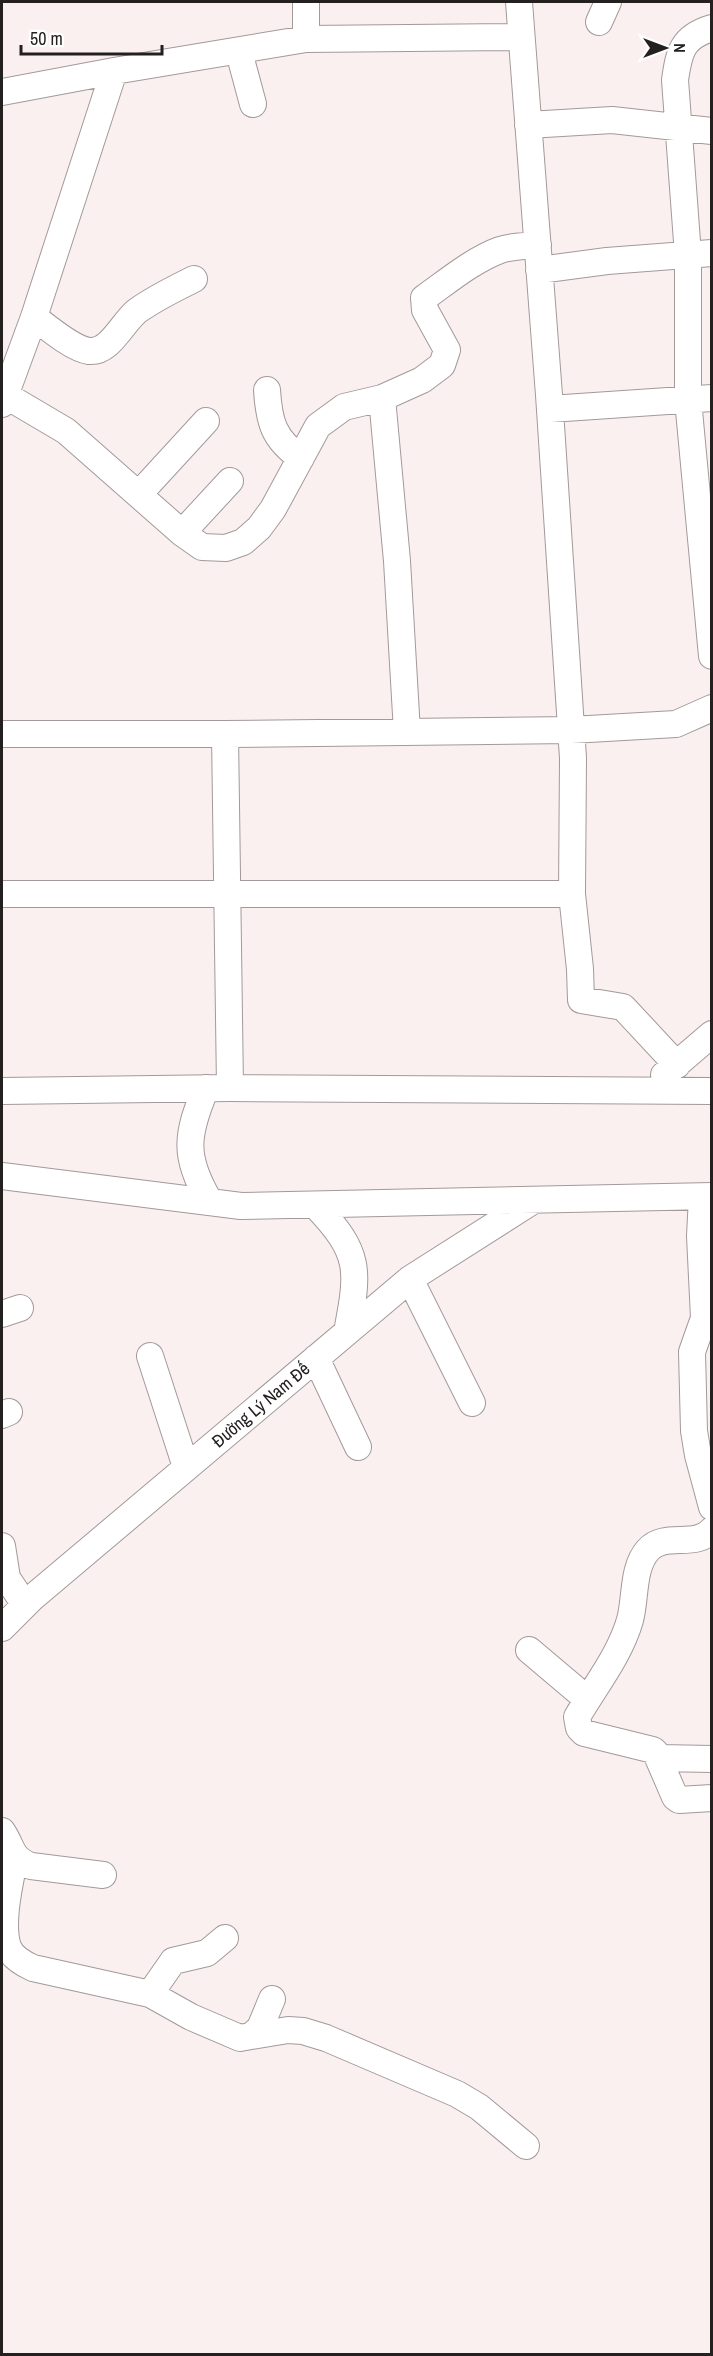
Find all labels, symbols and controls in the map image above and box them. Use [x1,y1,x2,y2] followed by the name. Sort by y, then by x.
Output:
[21,18,162,56] scale bar
[635,18,695,78] north arrow
[30,26,63,51] text: 50 m
[669,43,691,53] text: N
[206,1356,315,1453] street label: Đường Lý Nam Đế

